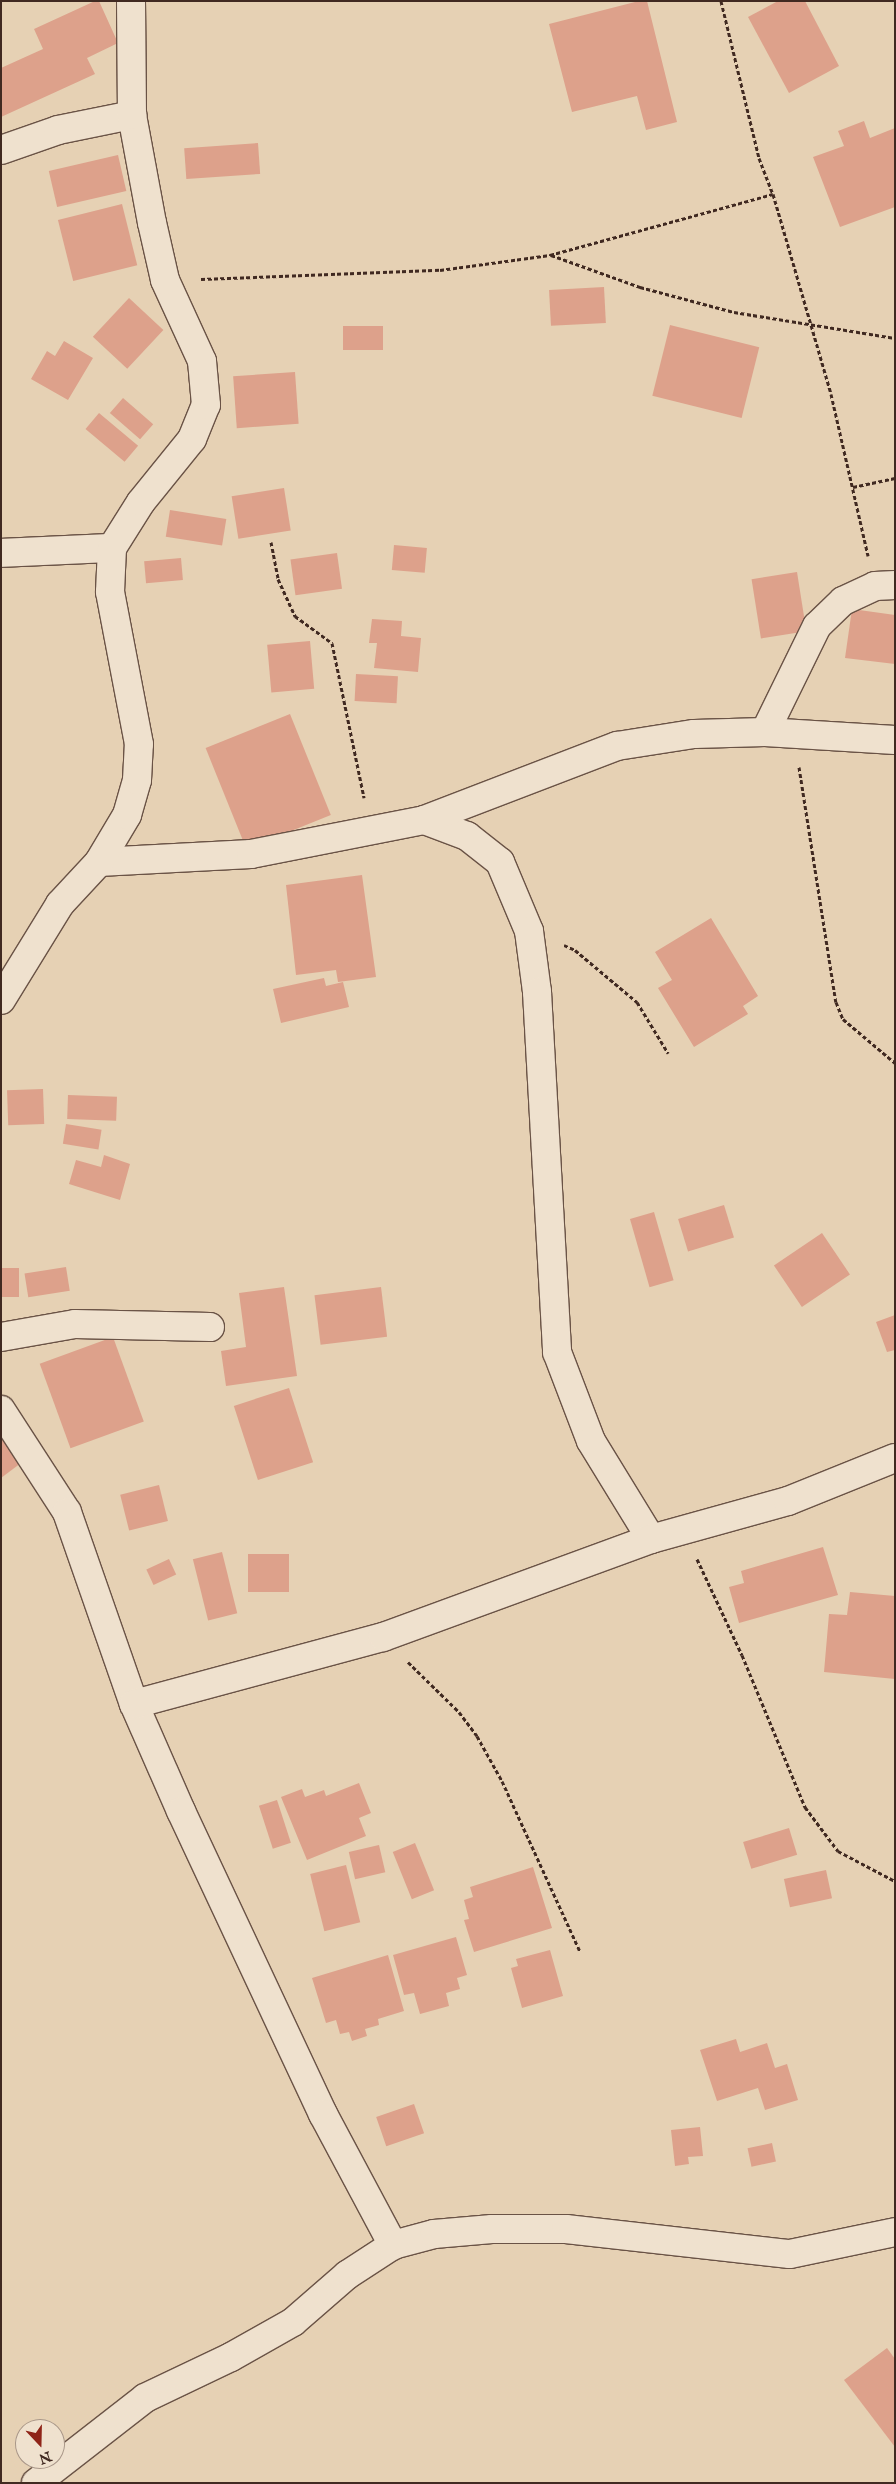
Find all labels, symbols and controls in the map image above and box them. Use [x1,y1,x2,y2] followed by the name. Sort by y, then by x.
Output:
[15,2419,65,2469] north arrow
[36,2446,54,2468] text: N

